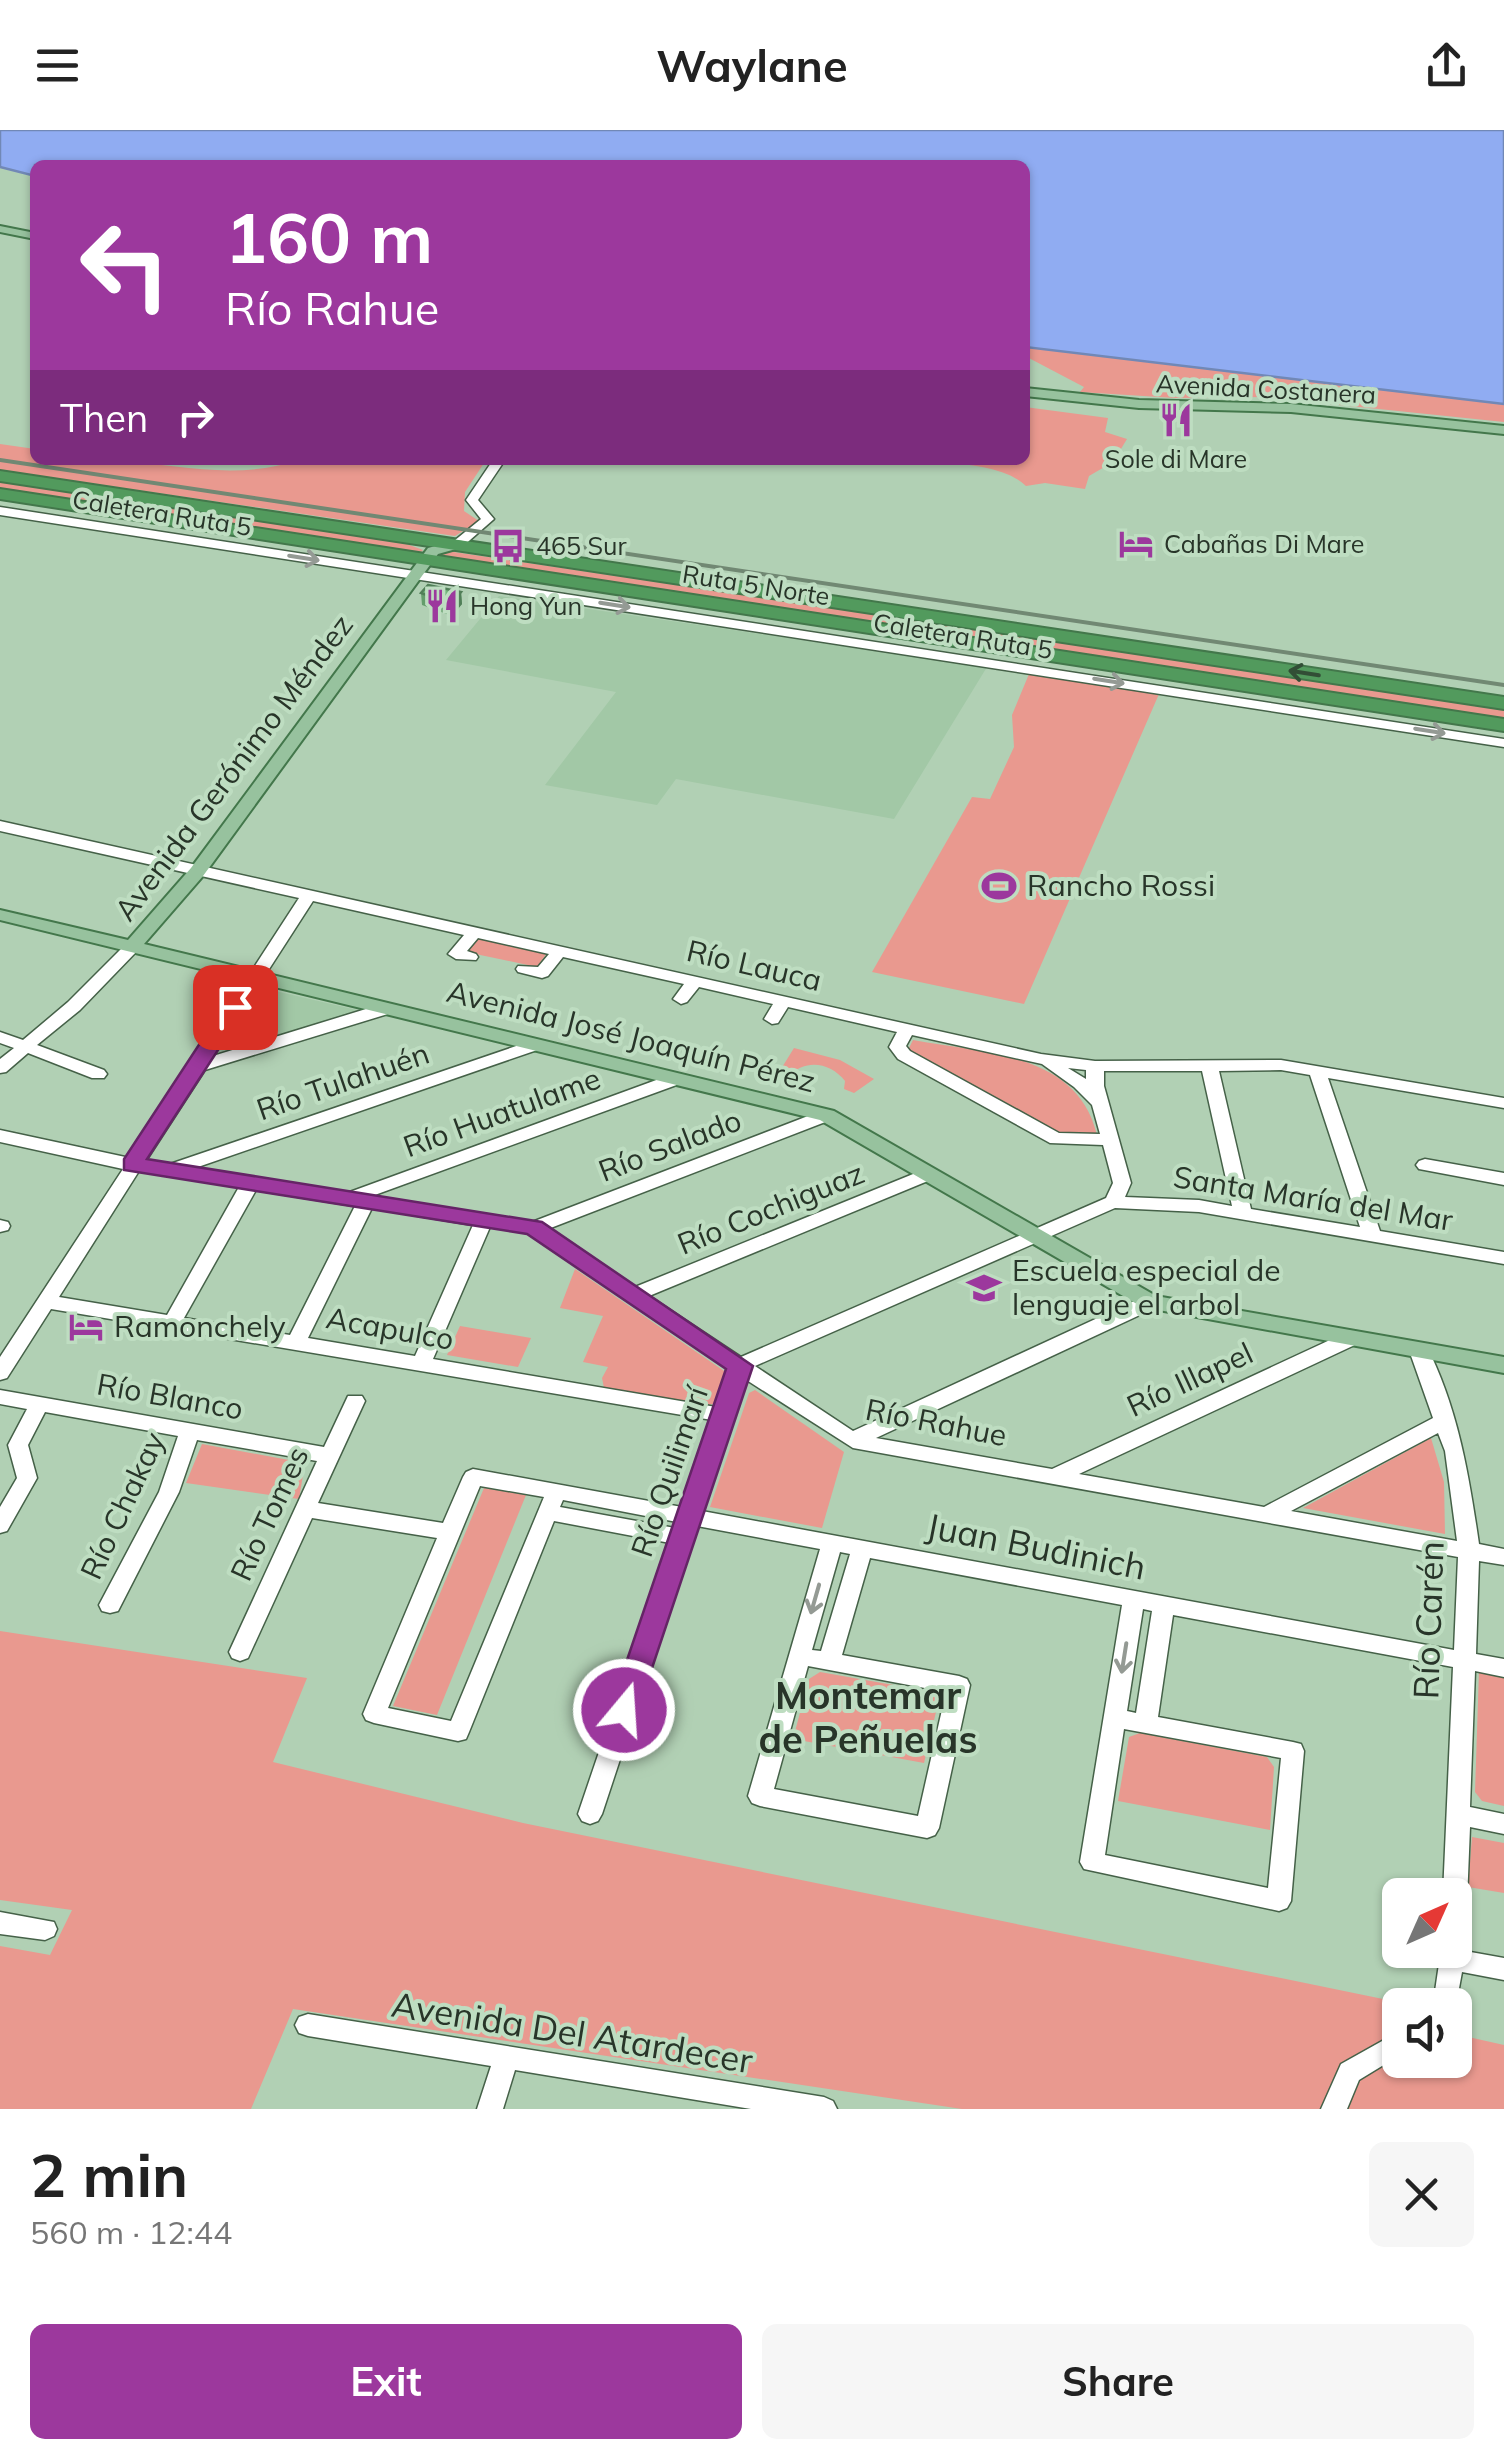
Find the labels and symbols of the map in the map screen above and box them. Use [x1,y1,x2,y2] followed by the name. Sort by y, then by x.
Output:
[1155,367,1377,410] street label: Avenida Costanera
[1157,401,1195,439] restaurant icon: Sole di Mare
[1105,443,1247,474] place label: Sole di Mare
[70,483,254,542] street label: Caletera Ruta 5
[1117,525,1155,563] hotel icon: Cabañas Di Mare
[489,527,527,565] bus stop icon: 465 Sur
[1164,528,1364,559] place label: Cabañas Di Mare
[536,530,627,561] place label: 465 Sur
[287,549,320,568] one-way arrow
[680,558,832,611] street label: Ruta 5 Norte
[423,587,461,625] restaurant icon: Hong Yun
[470,590,582,621] place label: Hong Yun
[598,597,631,615] one-way arrow
[871,606,1055,665] street label: Caletera Ruta 5
[106,607,361,928] street label: Avenida Gerónimo Méndez
[1288,663,1320,682] one-way arrow
[1093,672,1125,691] one-way arrow
[1414,723,1446,741] one-way arrow
[1027,866,1215,904] place label: Rancho Rossi
[980,867,1018,905] sports icon: Rancho Rossi
[683,931,825,999] street label: Río Lauca
[193,965,278,1050] pin
[443,972,819,1100] street label: Avenida José Joaquín Pérez
[251,1034,434,1128] street label: Río Tulahuén
[398,1059,605,1165] street label: Río Huatulame
[593,1100,746,1190] street label: Río Salado
[672,1153,870,1263] street label: Río Cochiguaz
[1171,1157,1456,1239] street label: Santa María del Mar
[1012,1251,1281,1323] place label: Escuela especial de lenguaje el arbol
[965,1269,1003,1307] school or university icon: Escuela especial de lenguaje el arbol
[323,1298,457,1358] street label: Acapulco
[114,1307,286,1345] place label: Ramonchely
[67,1308,105,1346] hotel icon: Ramonchely
[1121,1333,1258,1425] street label: Río Illapel
[94,1364,246,1428] street label: Río Blanco
[622,1380,716,1562] street label: Río Quilimarí
[862,1390,1010,1454] street label: Río Rahue
[71,1426,173,1585] street label: Río Chakay
[222,1441,317,1587] street label: Río Tomes
[923,1503,1150,1589] street label: Juan Budinich
[1403,1540,1453,1700] street label: Río Carén
[805,1582,823,1614] one-way arrow
[1115,1641,1133,1674] one-way arrow
[572,1658,676,1762] position arrow
[759,1671,977,1763] district label: Montemar de Peñuelas
[1382,1878,1472,1968] north arrow
[389,1982,756,2082] street label: Avenida Del Atardecer

